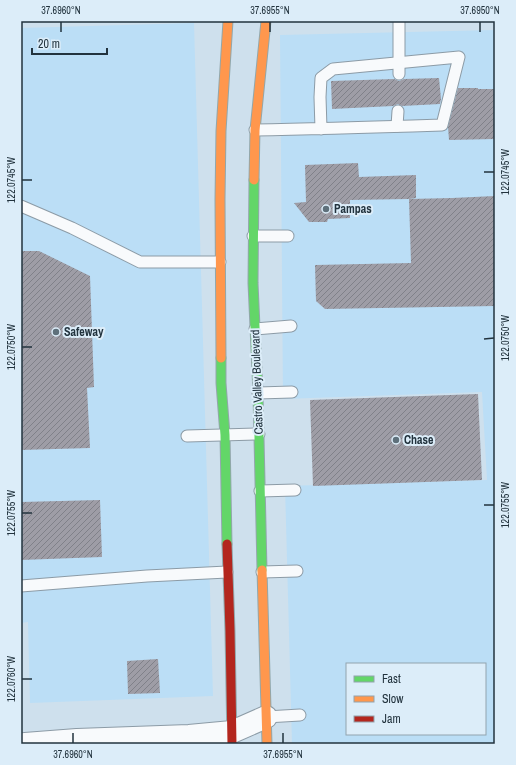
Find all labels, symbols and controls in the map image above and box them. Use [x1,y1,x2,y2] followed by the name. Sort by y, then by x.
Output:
[41,4,81,17] text: 37.6960°N
[250,4,290,17] text: 37.6955°N
[460,4,500,17] text: 37.6950°N
[32,30,107,56] scale bar
[38,36,60,52] text: 20 m
[499,149,512,195] text: 122.0745°W
[5,157,18,203] text: 122.0745°W
[334,201,372,217] place label: Pampas
[321,204,331,214] marker: Pampas
[499,315,512,361] text: 122.0750°W
[5,324,18,370] text: 122.0750°W
[64,324,104,340] place label: Safeway
[51,327,61,337] marker: Safeway
[247,329,267,435] street label: Castro Valley Boulevard
[404,432,434,448] place label: Chase
[391,435,401,445] marker: Chase
[499,482,512,528] text: 122.0755°W
[5,490,18,536] text: 122.0755°W
[5,656,18,702] text: 122.0760°W
[346,663,486,735] legend
[382,671,401,687] text: Fast
[382,691,404,707] text: Slow
[382,711,401,727] text: Jam
[53,748,93,761] text: 37.6960°N
[263,748,303,761] text: 37.6955°N

